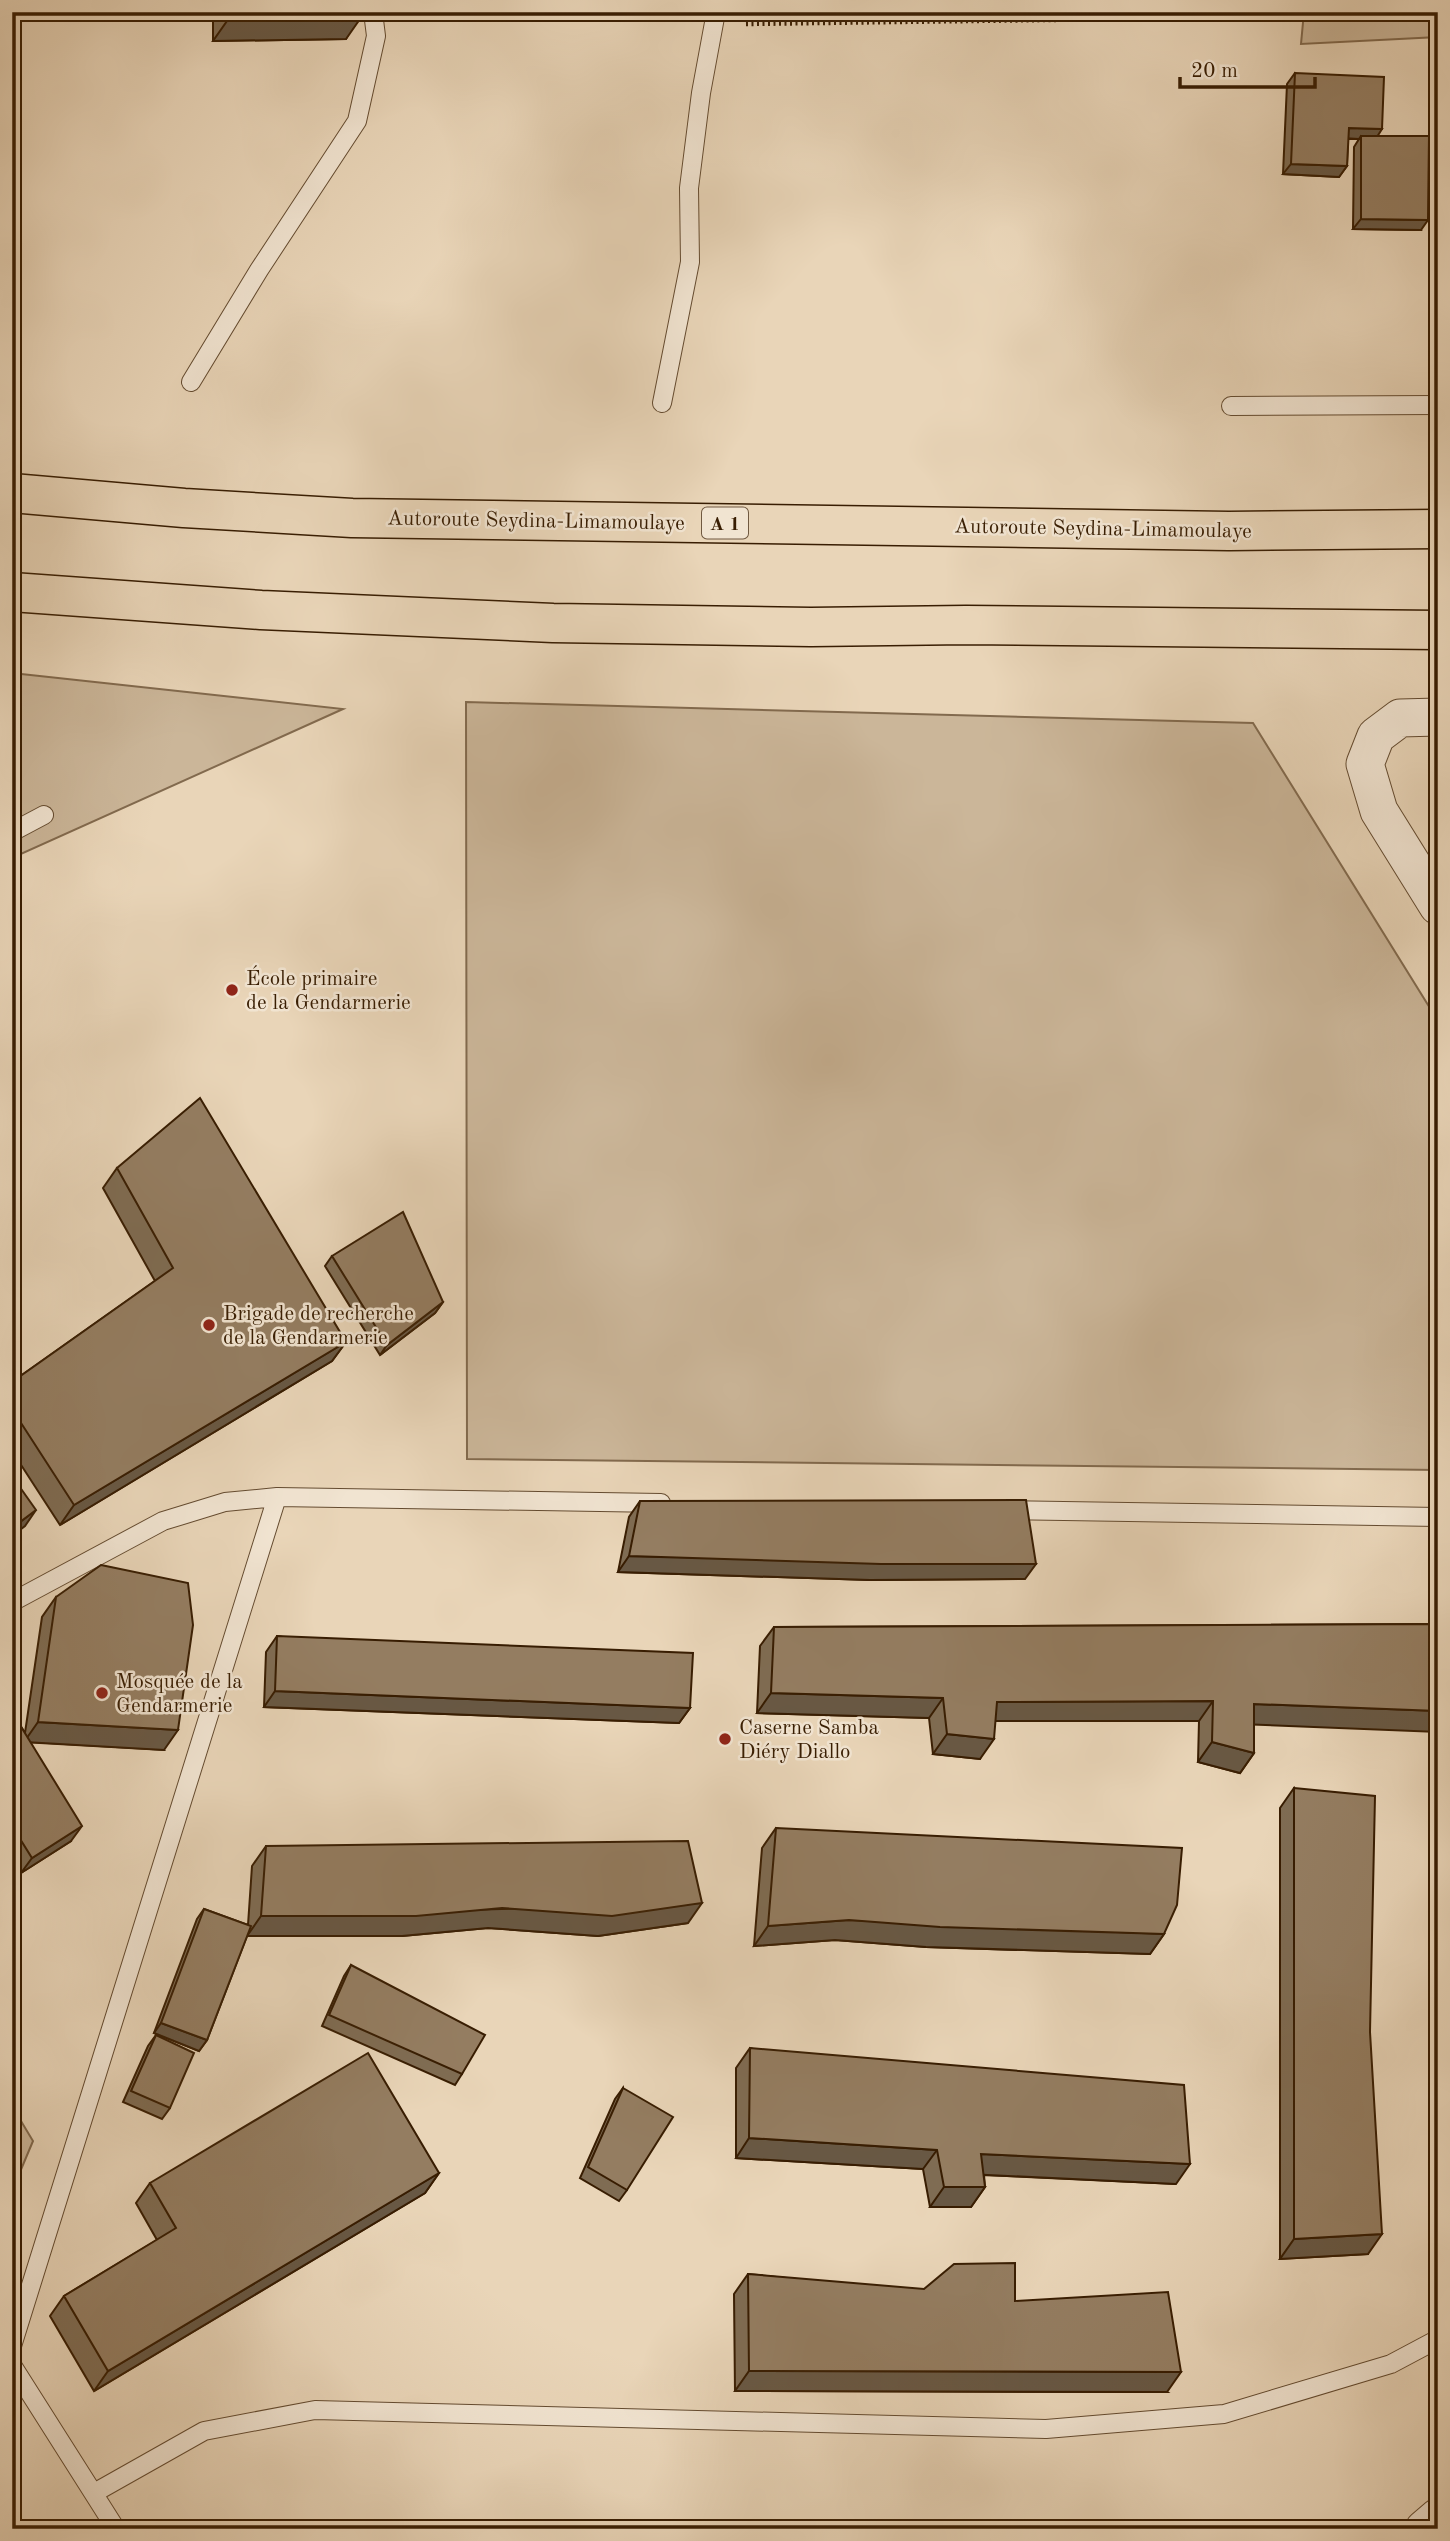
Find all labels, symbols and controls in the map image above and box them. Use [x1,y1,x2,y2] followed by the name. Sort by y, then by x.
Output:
[1180,46,1315,90] scale bar
[1191,61,1238,82] text: 20 m
[387,508,685,535] street label: Autoroute Seydina-Limamoulaye
[702,508,748,538] road number: A 1
[954,516,1252,543] street label: Autoroute Seydina-Limamoulaye
[246,965,411,1014] place label: École primaire de la Gendarmerie
[224,982,240,998] marker: École primaire de la Gendarmerie
[223,1304,414,1349] place label: Brigade de recherche de la Gendarmerie
[201,1317,217,1333] marker: Brigade de recherche de la Gendarmerie
[116,1672,243,1717] place label: Mosquée de la Gendarmerie
[94,1685,110,1701] marker: Mosquée de la Gendarmerie
[739,1718,879,1763] place label: Caserne Samba Diéry Diallo
[717,1731,733,1747] marker: Caserne Samba Diéry Diallo

